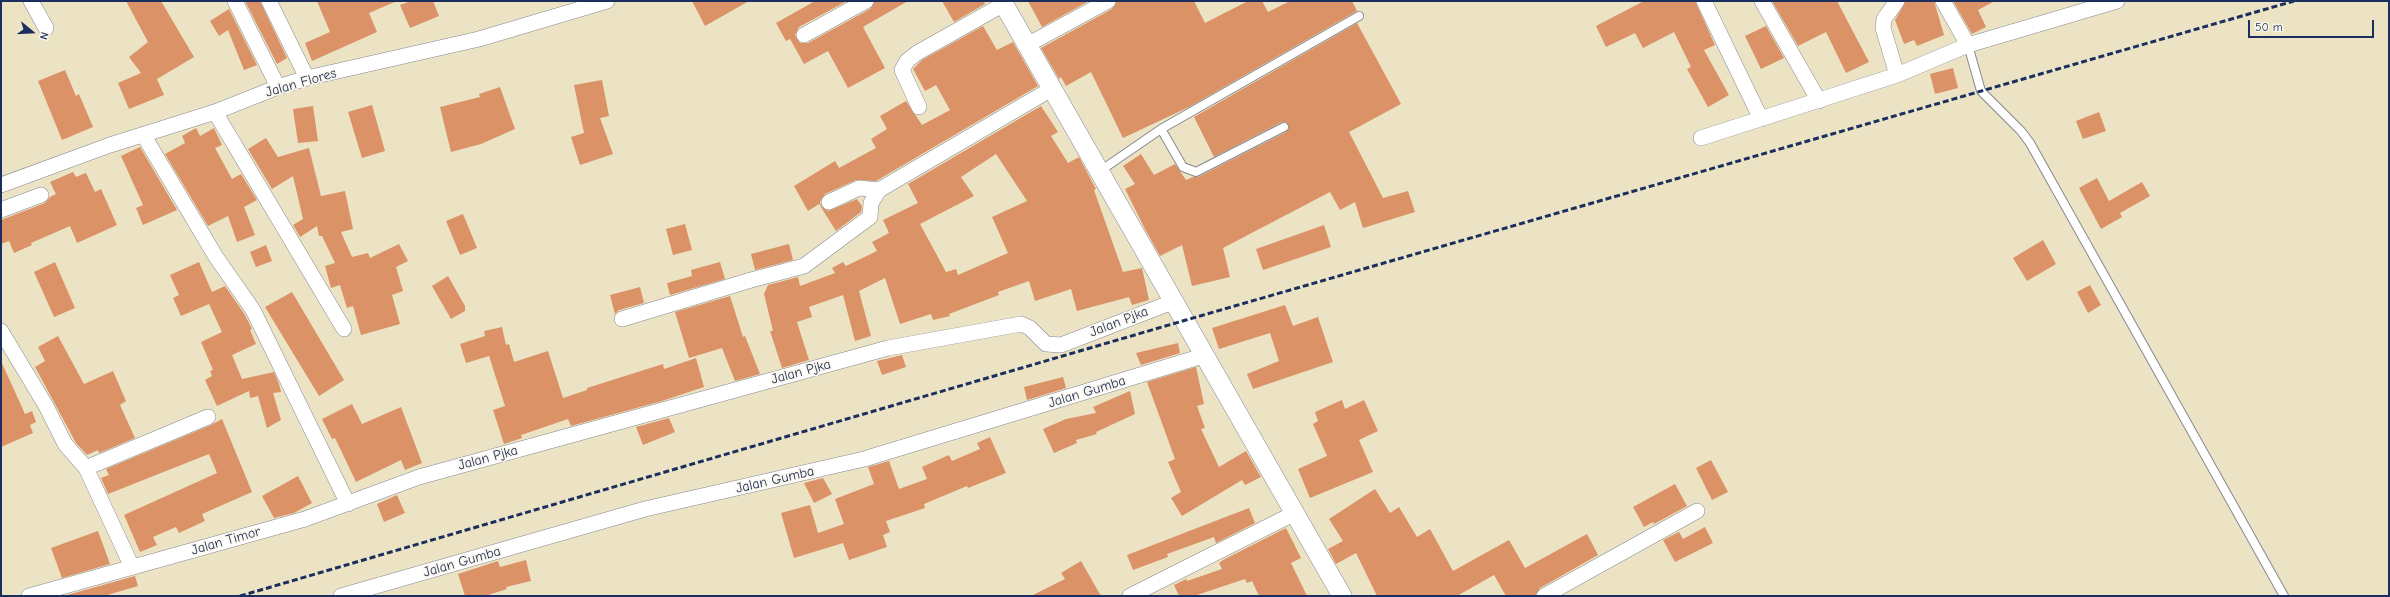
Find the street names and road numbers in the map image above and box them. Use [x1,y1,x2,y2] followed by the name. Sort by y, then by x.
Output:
[264,65,338,101] street label: Jalan Flores
[1087,303,1151,341] street label: Jalan Pjka
[769,356,833,388] street label: Jalan Pjka
[1046,372,1128,412] street label: Jalan Gumba
[456,442,520,474] street label: Jalan Pjka
[734,463,816,497] street label: Jalan Gumba
[189,523,263,559] street label: Jalan Timor
[421,543,503,581] street label: Jalan Gumba

